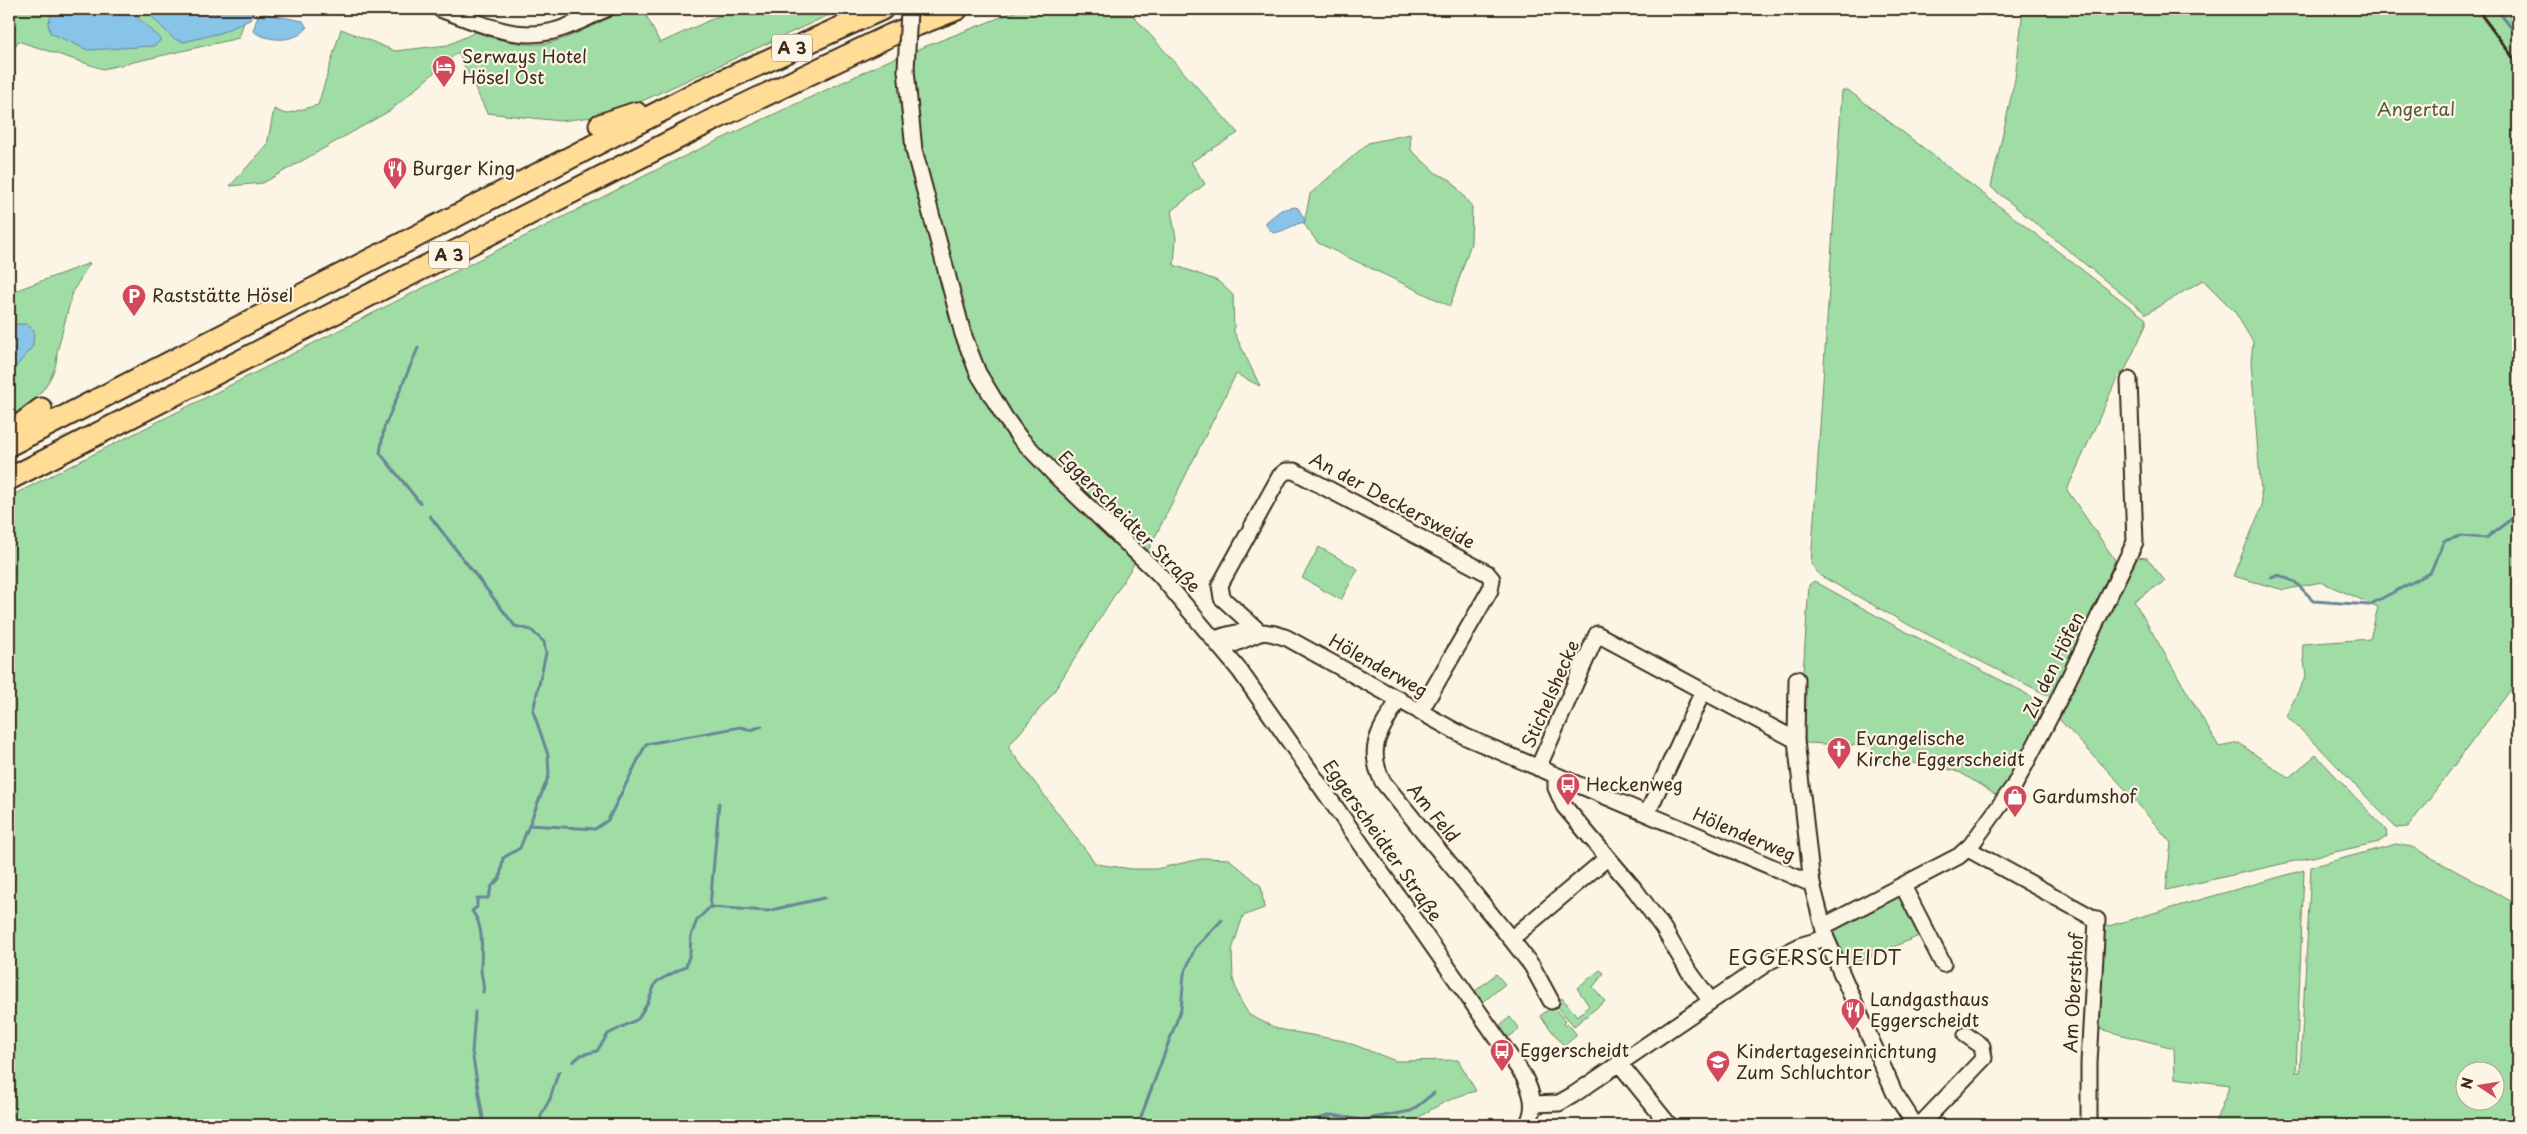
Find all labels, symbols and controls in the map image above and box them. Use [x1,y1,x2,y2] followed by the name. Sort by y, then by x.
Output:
[772,34,812,62] road number: A 3
[462,42,587,90] place label: Serways Hotel Hösel Ost
[431,54,457,88] hotel icon: Serways Hotel Hösel Ost
[2377,95,2455,122] park label: Angertal
[412,154,515,181] place label: Burger King
[382,156,408,190] restaurant icon: Burger King
[429,242,469,268] road number: A 3
[152,281,293,308] place label: Raststätte Hösel
[121,283,147,317] parking icon: Raststätte Hösel
[1053,444,1207,598] street label: Eggerscheidter Straße
[1305,445,1480,555] street label: An der Deckersweide
[2015,607,2090,722] street label: Zu den Höfen
[1324,626,1433,703] street label: Hölenderweg
[1514,635,1585,752] street label: Stichelshecke
[1856,724,2025,772] place label: Evangelische Kirche Eggerscheidt
[1826,736,1852,770] church icon: Evangelische Kirche Eggerscheidt
[1317,754,1449,927] street label: Eggerscheidter Straße
[1586,770,1683,797] place label: Heckenweg
[1555,772,1581,806] bus stop icon: Heckenweg
[1402,776,1467,848] street label: Am Feld
[2032,782,2138,809] place label: Gardumshof
[2002,784,2028,818] shop icon: Gardumshof
[1689,800,1800,867] street label: Hölenderweg
[2056,930,2089,1054] street label: Am Obersthof
[1728,942,1902,972] district label: EGGERSCHEIDT
[1870,985,1989,1033] place label: Landgasthaus Eggerscheidt
[1840,997,1866,1031] restaurant icon: Landgasthaus Eggerscheidt
[1520,1036,1629,1063] place label: Eggerscheidt
[1736,1037,1937,1085] place label: Kindertageseinrichtung Zum Schluchtor
[1489,1038,1515,1072] bus stop icon: Eggerscheidt
[1705,1049,1731,1083] school or university icon: Kindertageseinrichtung Zum Schluchtor
[2454,1062,2504,1112] north arrow
[2455,1076,2478,1091] text: N

